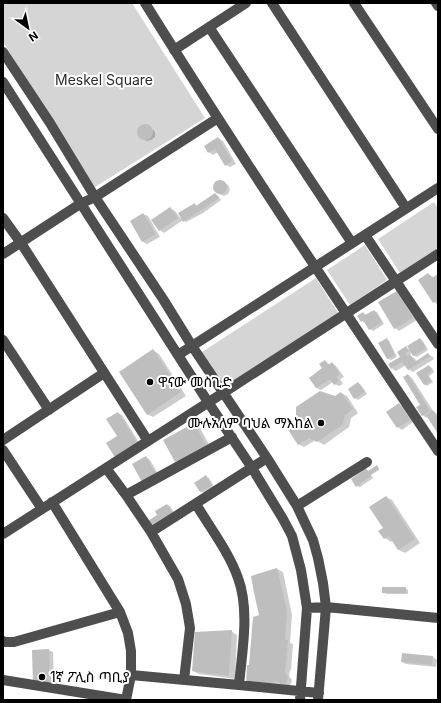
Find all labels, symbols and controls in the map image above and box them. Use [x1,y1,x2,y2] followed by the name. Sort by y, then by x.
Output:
[8,8,48,48] north arrow
[26,28,41,45] text: N
[55,71,153,88] park label: Meskel Square
[158,373,232,390] place label: ዋናው መስጊድ
[145,377,155,387] marker: ዋናው መስጊድ
[187,414,314,431] place label: ሙሉአለም ባህል ማእከል
[316,418,326,428] marker: ሙሉአለም ባህል ማእከል
[50,668,130,685] place label: 1ኛ ፖሊስ ጣቢያ
[37,672,47,682] marker: 1ኛ ፖሊስ ጣቢያ

